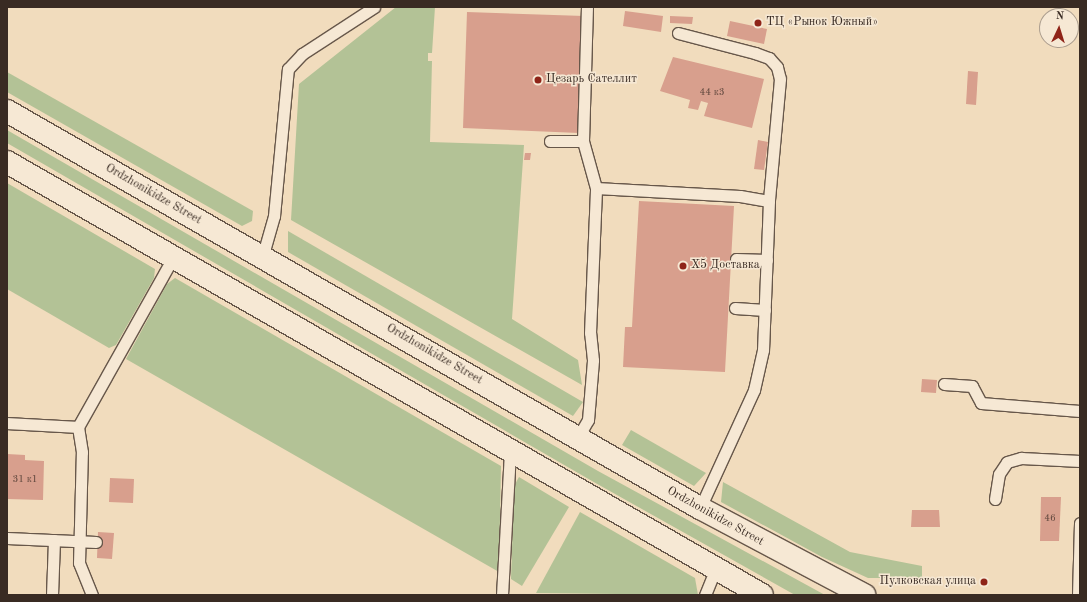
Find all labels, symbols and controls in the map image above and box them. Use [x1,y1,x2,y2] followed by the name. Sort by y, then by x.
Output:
[1039,8,1079,48] north arrow
[1055,11,1064,22] text: N
[766,16,878,30] place label: ТЦ «Рынок Южный»
[753,18,763,28] marker: ТЦ «Рынок Южный»
[546,73,637,87] place label: Цезарь Сателлит
[533,75,543,85] marker: Цезарь Сателлит
[699,87,725,99] house number: 44 к3
[102,162,204,228] street label: Ordzhonikidze Street
[691,259,760,273] place label: X5 Доставка
[678,261,688,271] marker: X5 Доставка
[383,322,485,388] street label: Ordzhonikidze Street
[12,474,38,486] house number: 31 к1
[664,484,766,550] street label: Ordzhonikidze Street
[1044,513,1056,525] house number: 46
[880,575,976,589] place label: Пулковская улица
[979,577,989,587] marker: Пулковская улица

